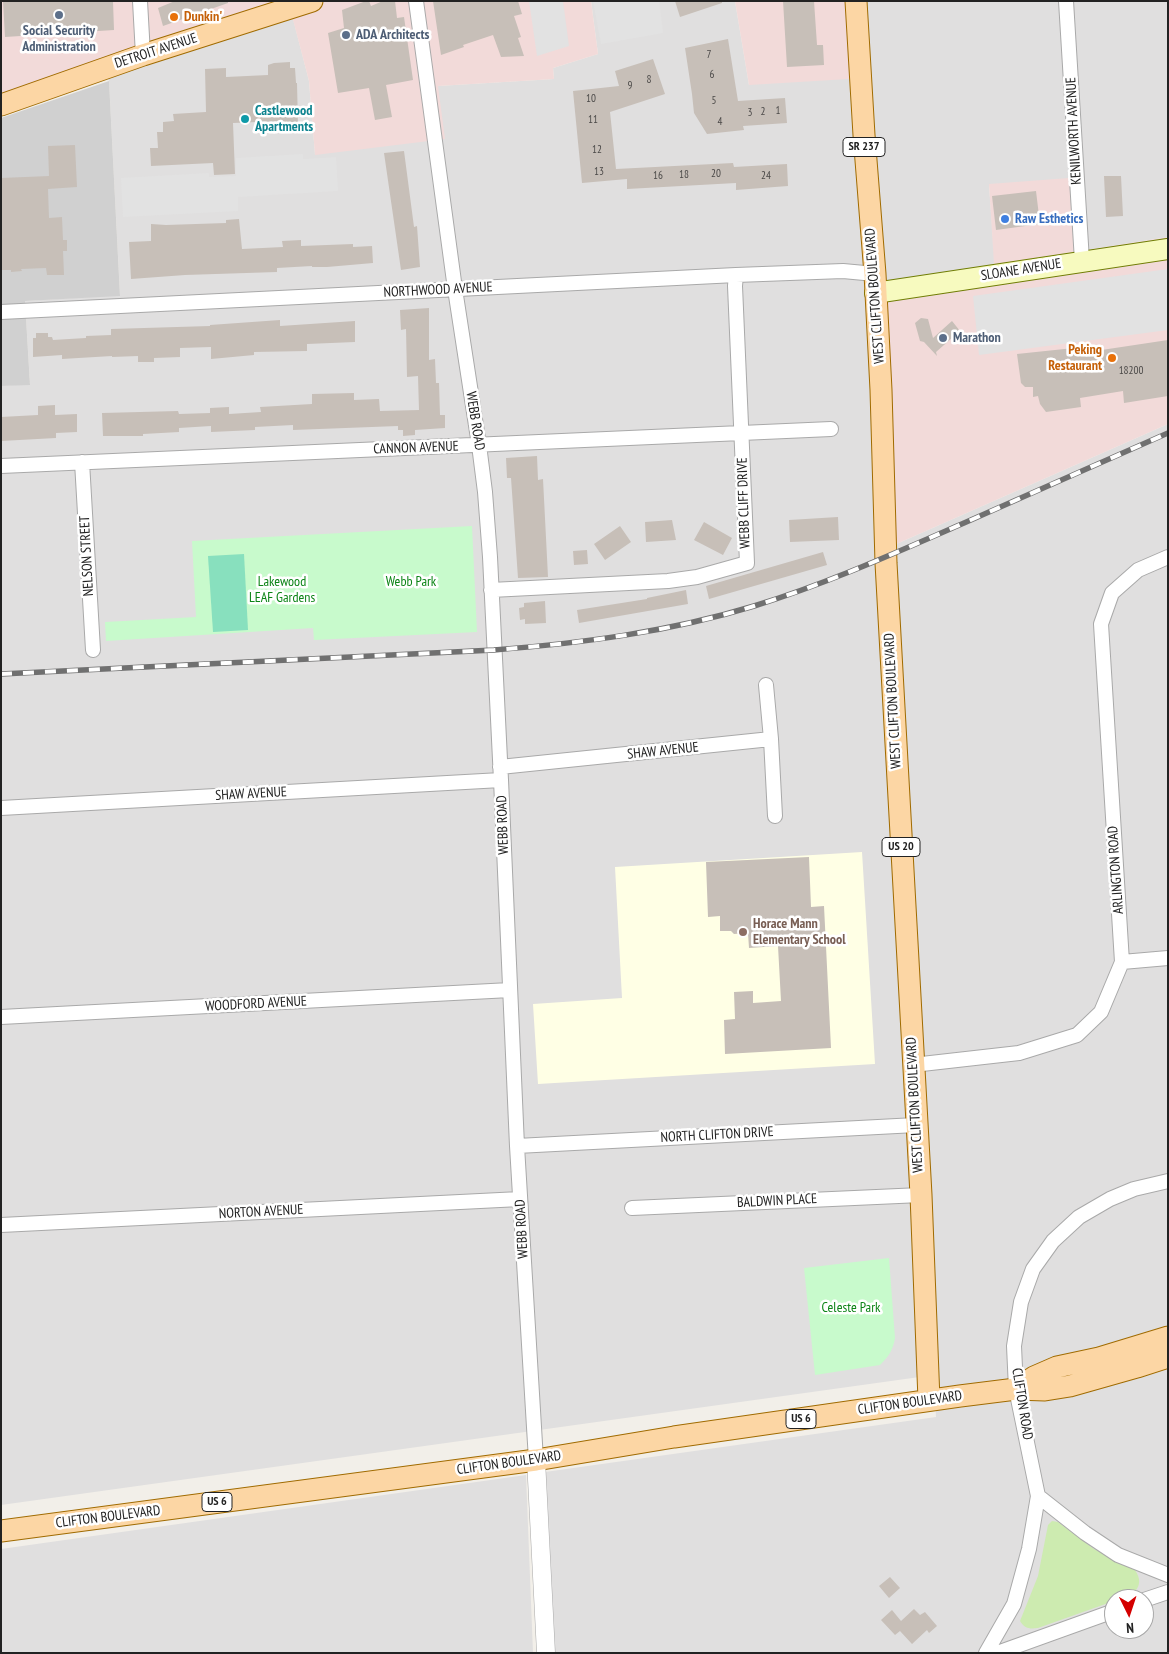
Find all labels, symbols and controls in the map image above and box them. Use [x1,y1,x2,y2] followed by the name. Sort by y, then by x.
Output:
[53,9,65,21] marker: Social Security Administration
[184,9,222,25] place label: Dunkin'
[168,11,180,23] marker: Dunkin'
[22,23,96,56] place label: Social Security Administration
[356,27,429,43] place label: ADA Architects
[340,29,352,41] marker: ADA Architects
[113,30,199,72] street label: DETROIT AVENUE
[707,48,711,62] house number: 7
[710,68,714,82] house number: 6
[647,73,651,87] house number: 8
[1063,77,1085,185] street label: KENILWORTH AVENUE
[628,79,632,93] house number: 9
[586,92,596,106] house number: 10
[712,94,716,108] house number: 5
[255,103,313,136] place label: Castlewood Apartments
[776,104,780,118] house number: 1
[761,105,765,119] house number: 2
[748,106,752,120] house number: 3
[239,113,251,125] marker: Castlewood Apartments
[588,113,598,127] house number: 11
[718,115,722,129] house number: 4
[843,138,885,156] road number: SR 237
[592,143,602,157] house number: 12
[594,165,604,179] house number: 13
[711,167,721,181] house number: 20
[679,168,689,182] house number: 18
[653,169,663,183] house number: 16
[761,169,771,183] house number: 24
[1015,211,1083,227] place label: Raw Esthetics
[999,213,1011,225] marker: Raw Esthetics
[862,228,888,364] street label: WEST CLIFTON BOULEVARD
[980,255,1062,285] street label: SLOANE AVENUE
[383,279,493,301] street label: NORTHWOOD AVENUE
[953,330,1001,346] place label: Marathon
[937,332,949,344] marker: Marathon
[1048,342,1102,374] place label: Peking Restaurant
[1106,352,1118,364] marker: Peking Restaurant
[1119,364,1143,378] house number: 18200
[462,390,488,452] street label: WEBB ROAD
[373,438,459,458] street label: CANNON AVENUE
[734,457,754,549] street label: WEBB CLIFF DRIVE
[76,515,98,597] street label: NELSON STREET
[249,574,315,606] park label: Lakewood LEAF Gardens
[386,574,436,590] park label: Webb Park
[881,633,905,769] street label: WEST CLIFTON BOULEVARD
[627,739,699,763] street label: SHAW AVENUE
[215,784,287,804] street label: SHAW AVENUE
[494,795,512,855] street label: WEBB ROAD
[1105,825,1127,915] street label: ARLINGTON ROAD
[882,838,920,856] road number: US 20
[753,916,846,949] place label: Horace Mann Elementary School
[737,926,749,938] marker: Horace Mann Elementary School
[205,993,307,1015] street label: WOODFORD AVENUE
[903,1037,927,1173] street label: WEST CLIFTON BOULEVARD
[660,1124,774,1146] street label: NORTH CLIFTON DRIVE
[736,1191,818,1211] street label: BALDWIN PLACE
[512,1199,532,1259] street label: WEBB ROAD
[218,1201,304,1223] street label: NORTON AVENUE
[822,1300,880,1316] park label: Celeste Park
[1008,1367,1036,1441] street label: CLIFTON ROAD
[857,1387,963,1419] street label: CLIFTON BOULEVARD
[786,1410,816,1428] road number: US 6
[456,1447,562,1479] street label: CLIFTON BOULEVARD
[202,1492,232,1511] road number: US 6
[55,1502,161,1532] street label: CLIFTON BOULEVARD
[1104,1589,1154,1639] north arrow
[1126,1619,1134,1637] text: N

